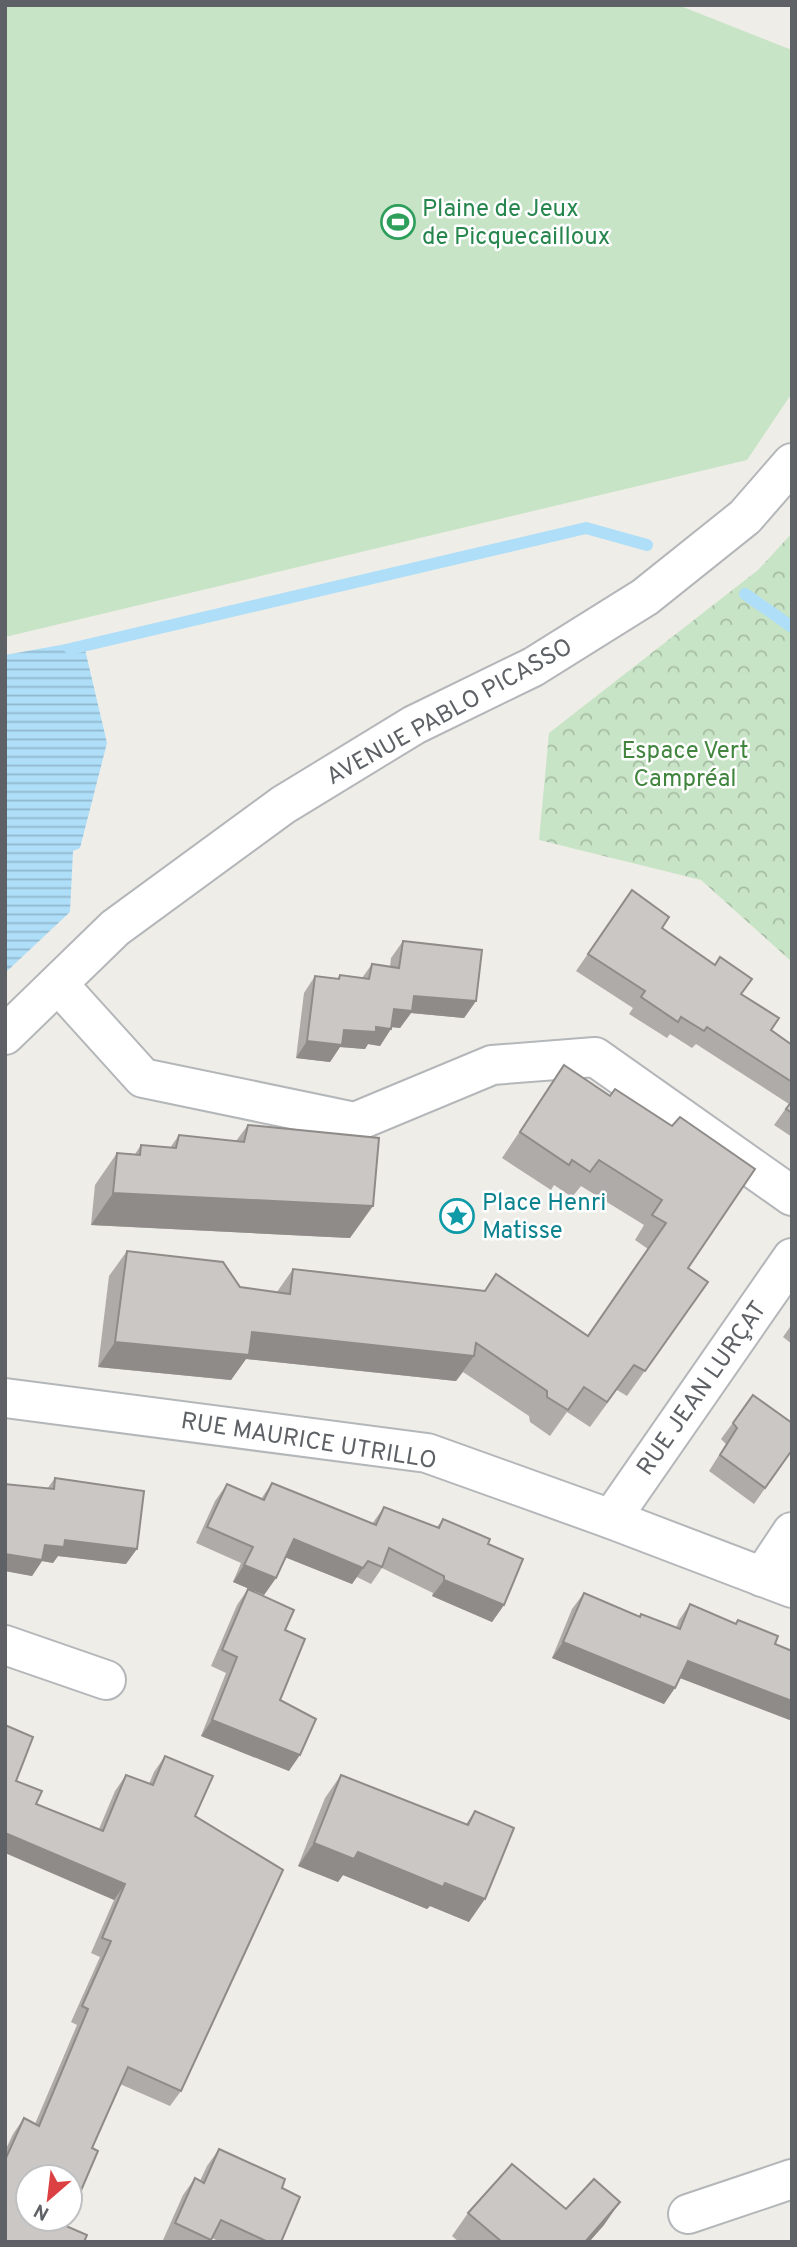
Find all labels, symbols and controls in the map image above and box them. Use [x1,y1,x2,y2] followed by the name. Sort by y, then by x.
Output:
[422,195,610,253] place label: Plaine de Jeux de Picquecailloux
[379,203,417,241] sports icon: Plaine de Jeux de Picquecailloux
[322,633,578,793] street label: AVENUE PABLO PICASSO
[621,737,749,795] park label: Espace Vert Campréal
[482,1189,606,1247] place label: Place Henri Matisse
[438,1197,476,1235] place icon: Place Henri Matisse
[631,1296,774,1482] street label: RUE JEAN LURÇAT
[179,1407,439,1477] street label: RUE MAURICE UTRILLO
[14,2163,84,2233] north arrow
[30,2197,54,2225] text: N

